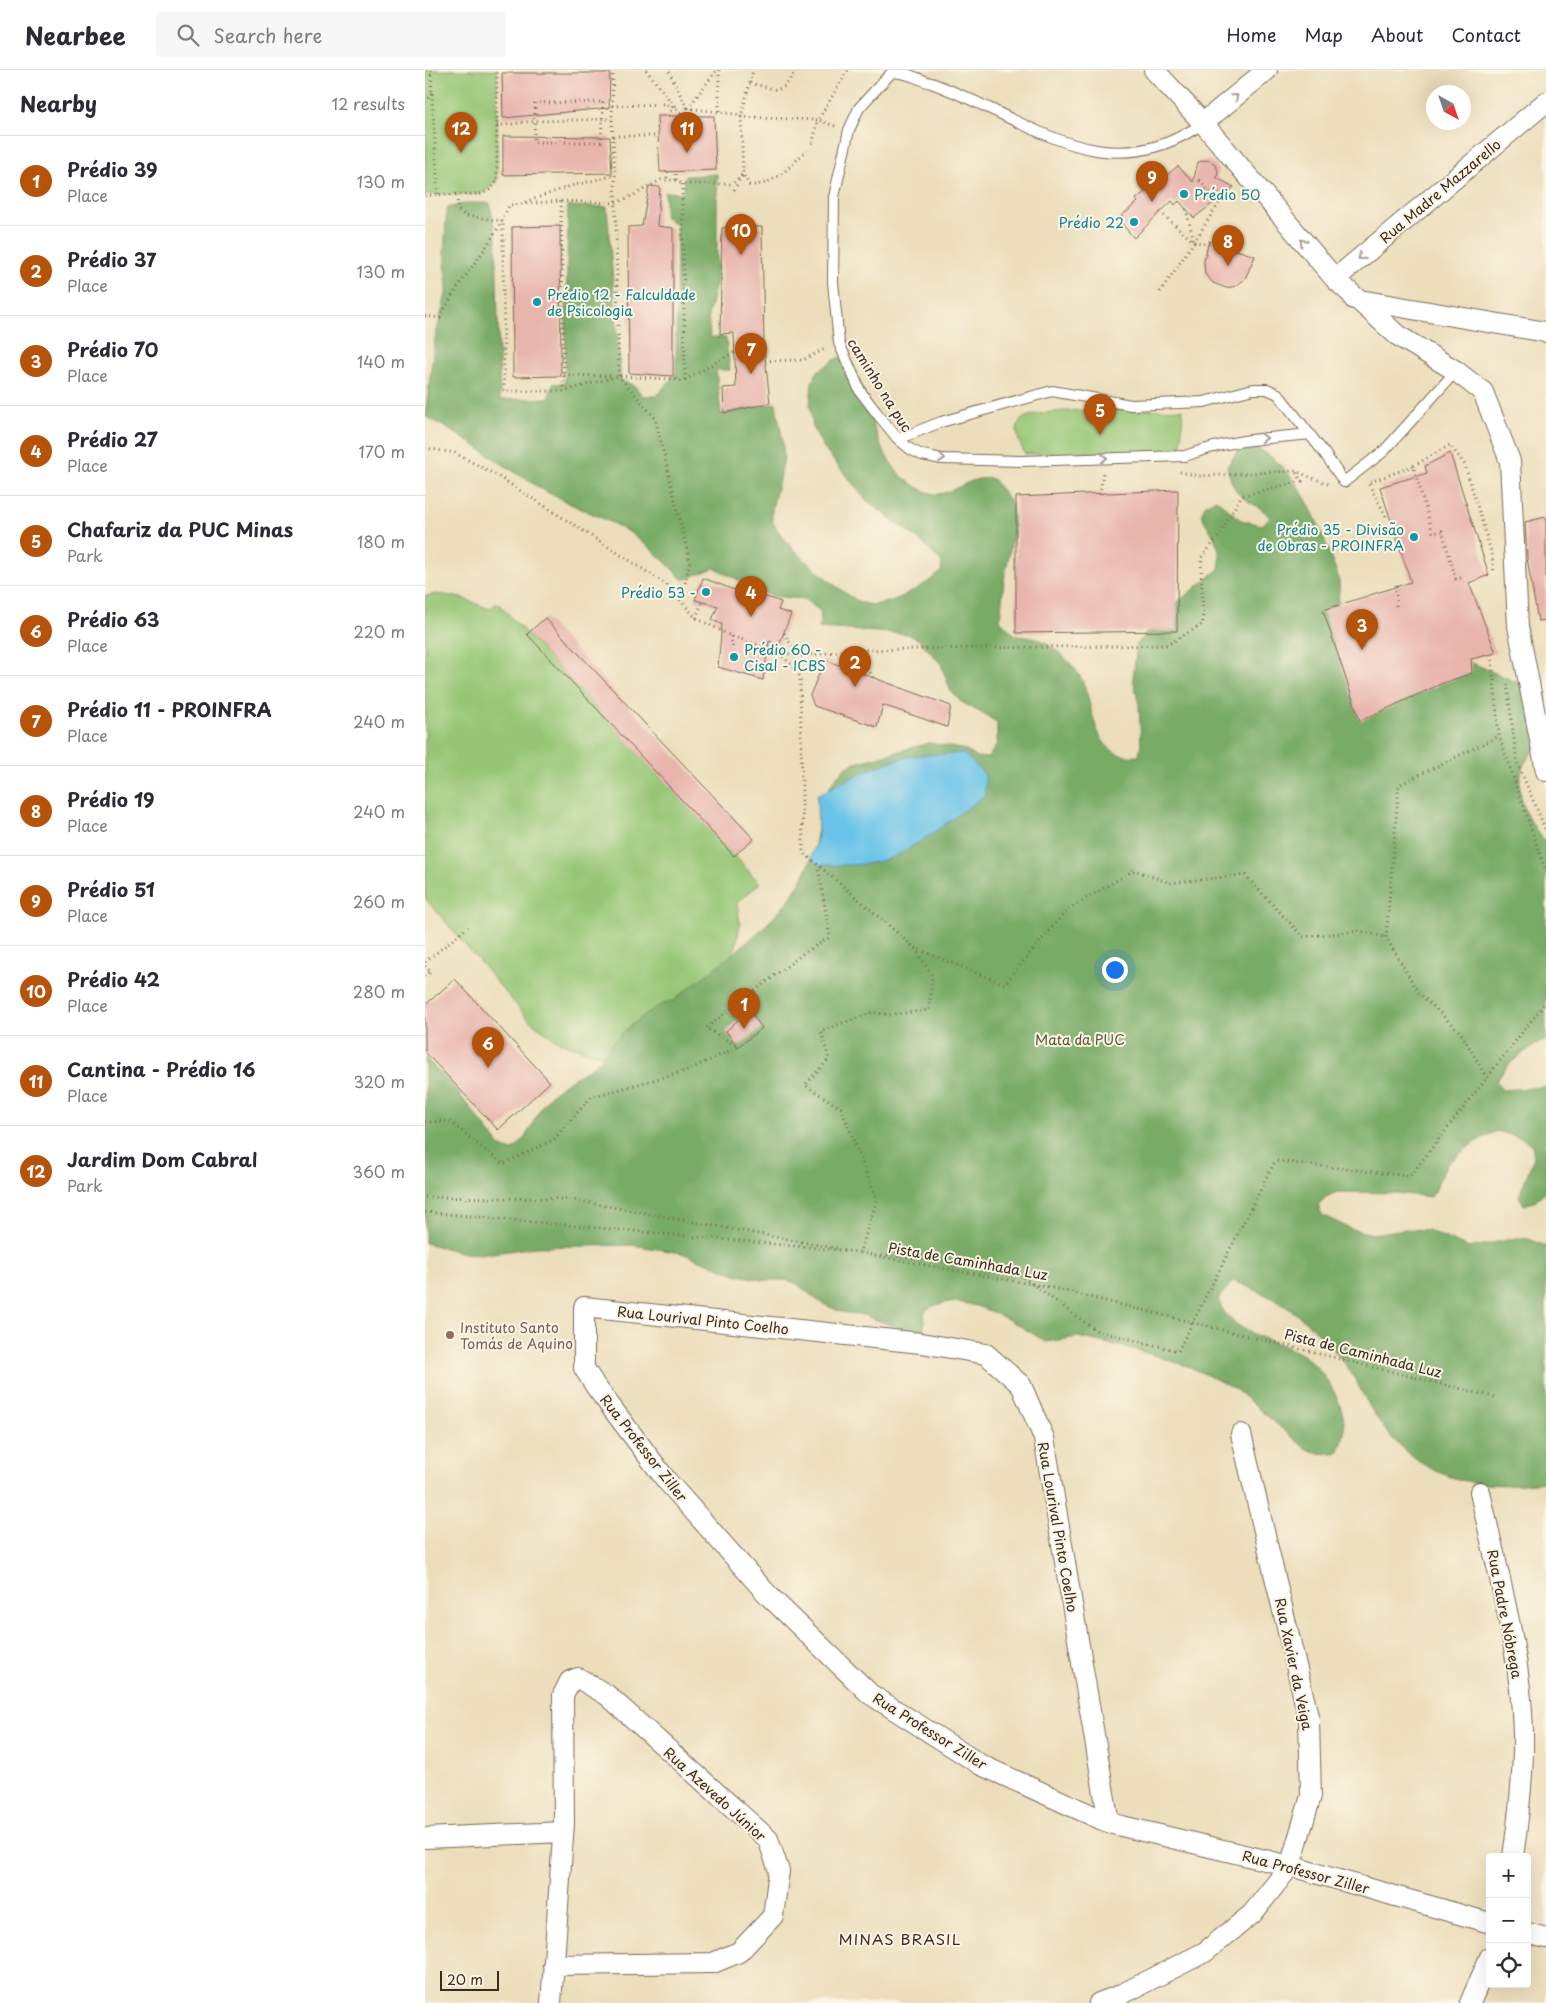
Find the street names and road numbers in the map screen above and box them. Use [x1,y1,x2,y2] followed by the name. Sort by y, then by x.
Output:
[1375,134,1505,248] street label: Rua Madre Mazzarello
[843,334,917,436] street label: caminho na puc
[887,1237,1050,1285] street label: Pista de Caminhada Luz
[616,1301,790,1339] street label: Rua Lourival Pinto Coelho
[1282,1323,1444,1383] street label: Pista de Caminhada Luz
[595,1390,693,1506] street label: Rua Professor Ziller
[1033,1440,1083,1614] street label: Rua Lourival Pinto Coelho
[1482,1548,1528,1681] street label: Rua Padre Nóbrega
[1270,1596,1318,1732] street label: Rua Xavier da Veiga
[869,1687,992,1775] street label: Rua Professor Ziller
[659,1742,771,1846] street label: Rua Azevedo Júnior
[1240,1845,1372,1899] street label: Rua Professor Ziller

